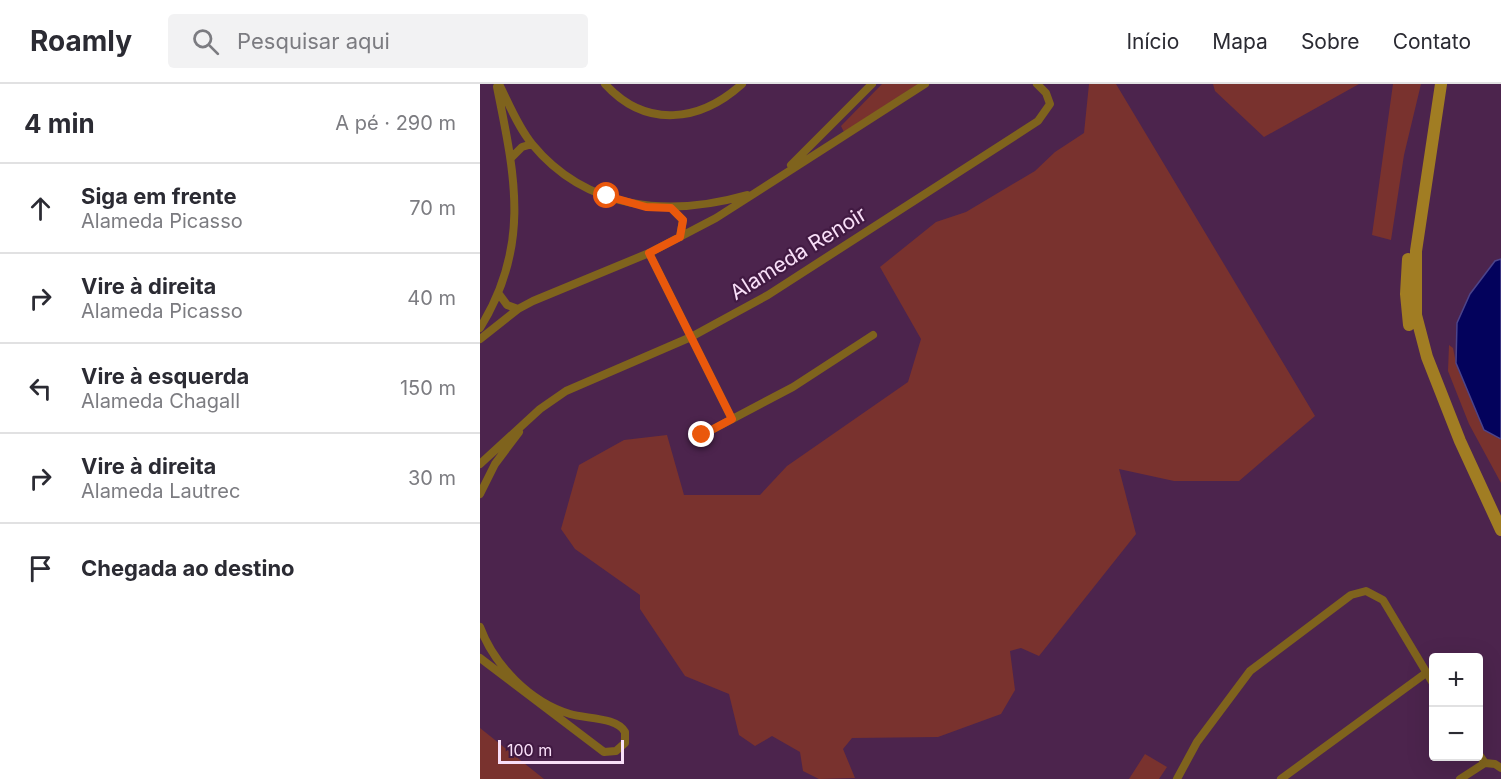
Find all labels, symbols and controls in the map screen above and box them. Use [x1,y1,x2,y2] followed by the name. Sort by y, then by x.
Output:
[168,14,588,68] search box
[30,24,132,58] text: Roamly
[189,25,222,58] icon: search
[237,28,390,54] text: Pesquisar aqui
[1126,29,1179,54] text: Início
[1212,29,1268,54] text: Mapa
[1301,29,1360,54] text: Sobre
[1393,29,1471,54] text: Contato
[24,108,95,139] text: 4 min
[335,111,456,135] text: A pé · 290 m
[593,182,619,208] route start
[81,183,237,209] text: Siga em frente
[24,192,57,225] icon: ahead
[409,196,456,220] text: 70 m
[725,201,871,305] street label: Alameda Renoir
[81,209,243,233] text: Alameda Picasso
[81,273,216,299] text: Vire à direita
[24,282,57,315] icon: right
[407,286,456,310] text: 40 m
[81,299,243,323] text: Alameda Picasso
[81,363,249,389] text: Vire à esquerda
[24,372,57,405] icon: left
[400,376,456,400] text: 150 m
[81,389,240,413] text: Alameda Chagall
[688,421,714,447] route end
[81,453,216,479] text: Vire à direita
[24,462,57,495] icon: right
[408,466,456,490] text: 30 m
[81,479,240,503] text: Alameda Lautrec
[24,552,57,585] icon: arrive
[81,555,295,581] text: Chegada ao destino
[1429,653,1483,761] map controls
[1429,653,1483,707] button: +
[1429,707,1483,761] button: −
[498,737,624,764] scale bar
[507,740,552,760] text: 100 m

